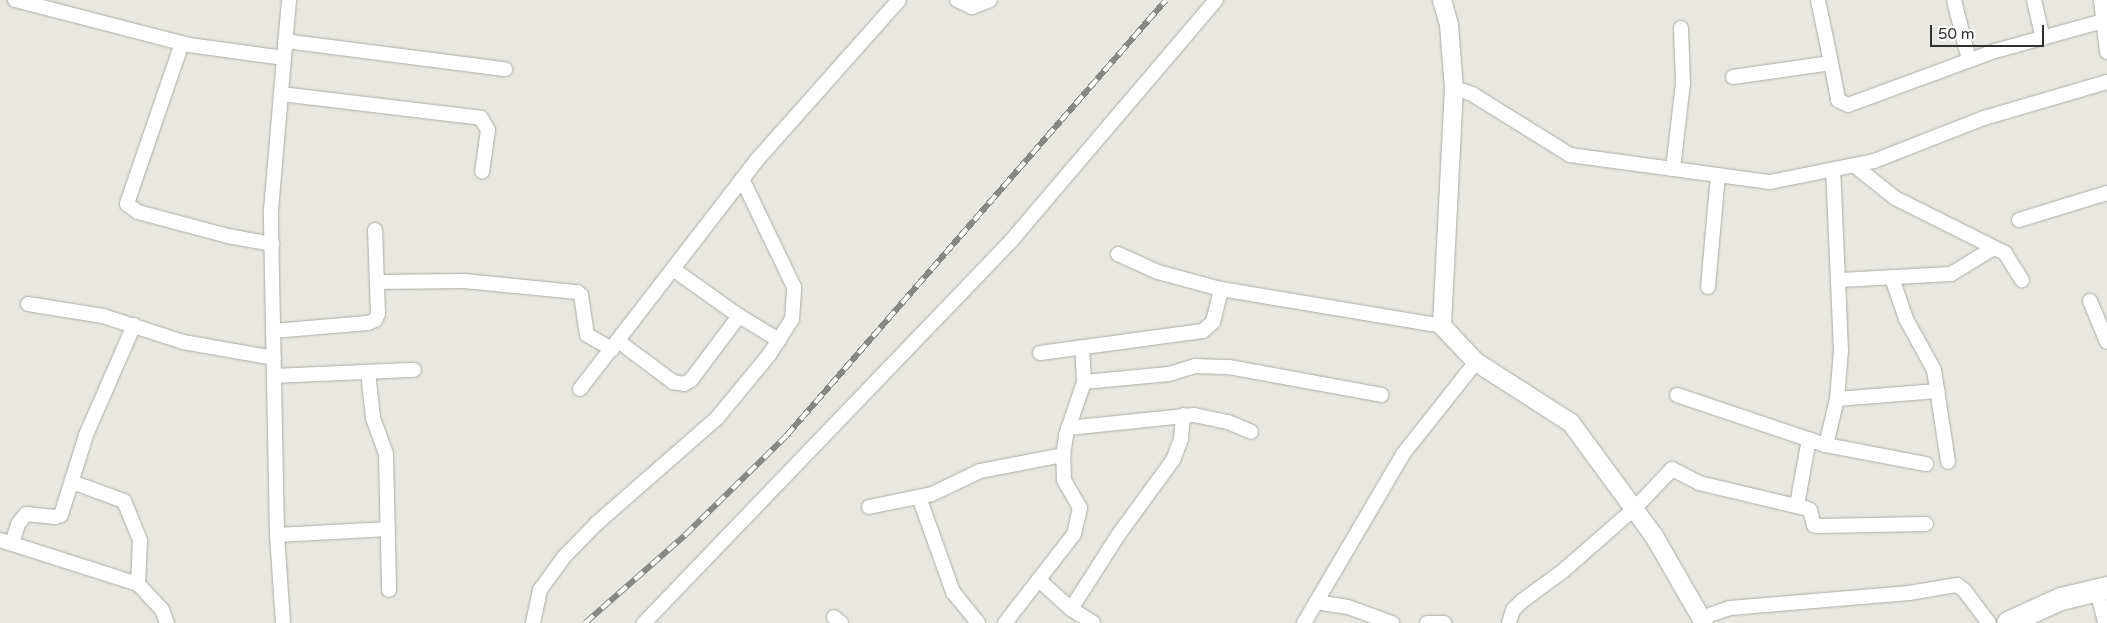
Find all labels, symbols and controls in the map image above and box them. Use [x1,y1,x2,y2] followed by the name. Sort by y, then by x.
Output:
[1932,15,2046,47] scale bar
[1938,25,1975,43] text: 50 m

